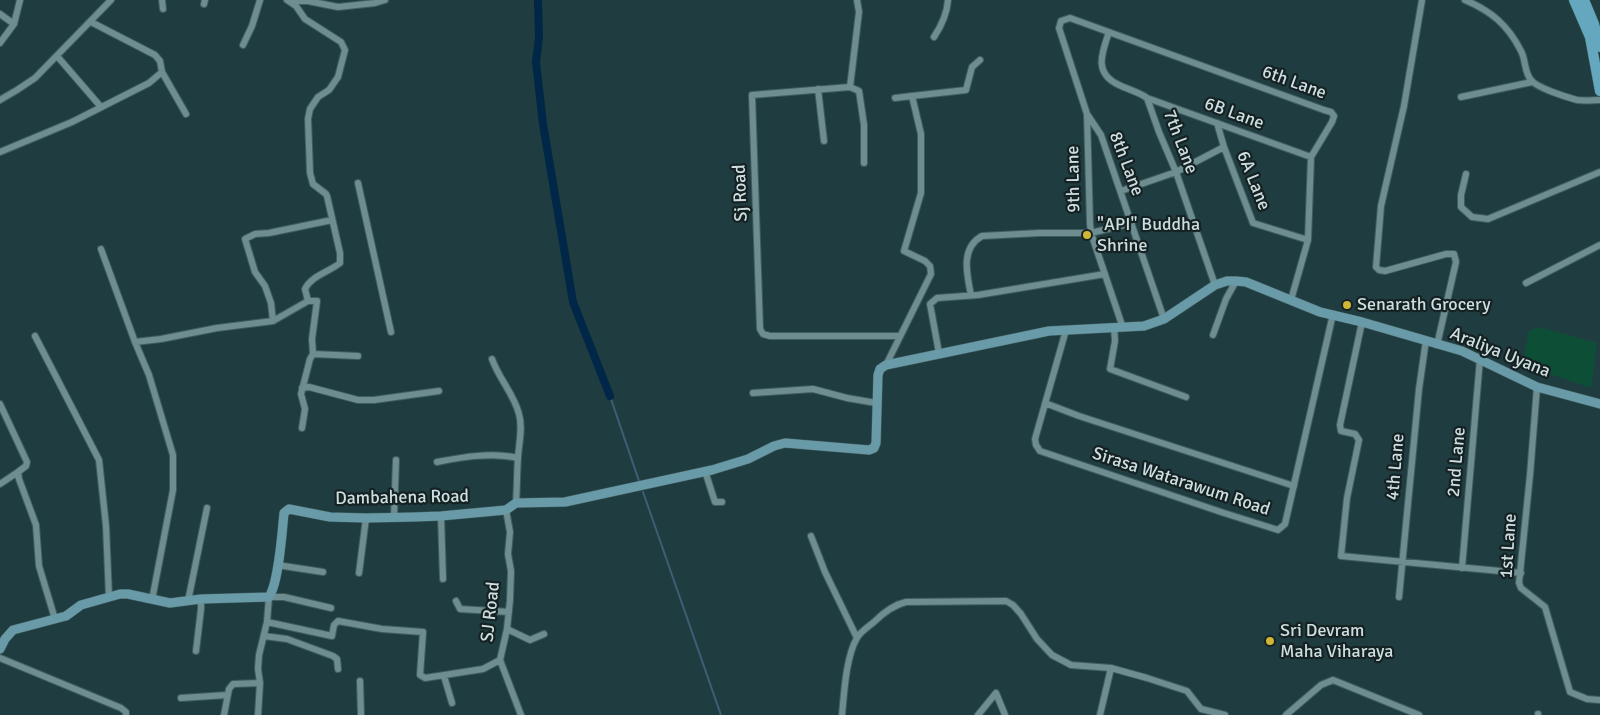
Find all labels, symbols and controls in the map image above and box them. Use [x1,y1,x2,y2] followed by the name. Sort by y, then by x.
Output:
[1259,61,1329,105] street label: 6th Lane
[1201,93,1267,135] street label: 6B Lane
[1158,107,1202,177] street label: 7th Lane
[1104,129,1148,199] street label: 8th Lane
[1063,145,1085,213] street label: 9th Lane
[1231,148,1275,214] street label: 6A Lane
[729,164,753,222] street label: Sj Road
[1097,214,1200,256] place label: "API" Buddha Shrine
[1081,229,1093,241] marker: "API" Buddha Shrine
[1357,294,1491,316] place label: Senarath Grocery
[1341,299,1353,311] marker: Senarath Grocery
[1447,323,1553,383] street label: Araliya Uyana
[1443,426,1471,498] street label: 2nd Lane
[1382,433,1410,501] street label: 4th Lane
[1089,443,1273,521] street label: Sirasa Watarawum Road
[335,486,469,510] street label: Dambahena Road
[1496,513,1522,579] street label: 1st Lane
[477,581,505,643] street label: SJ Road
[1280,620,1393,662] place label: Sri Devram Maha Viharaya
[1264,635,1276,647] marker: Sri Devram Maha Viharaya

